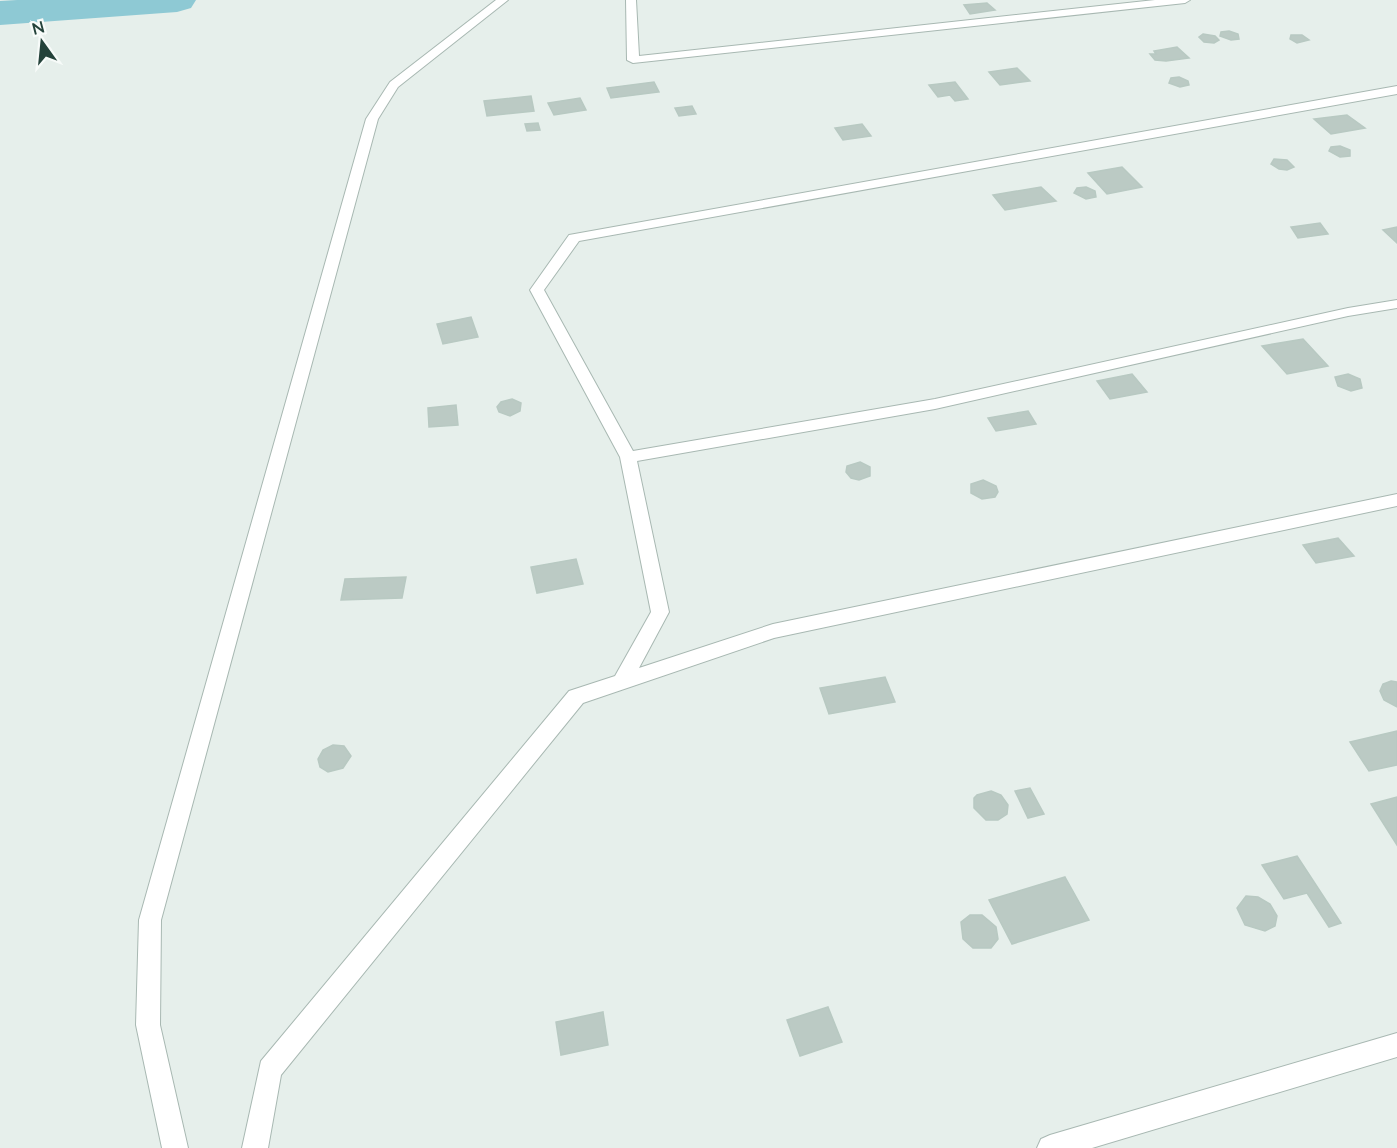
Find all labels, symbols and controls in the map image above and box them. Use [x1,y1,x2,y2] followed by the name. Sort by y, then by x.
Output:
[12,12,72,72] north arrow
[30,16,46,38] text: N

